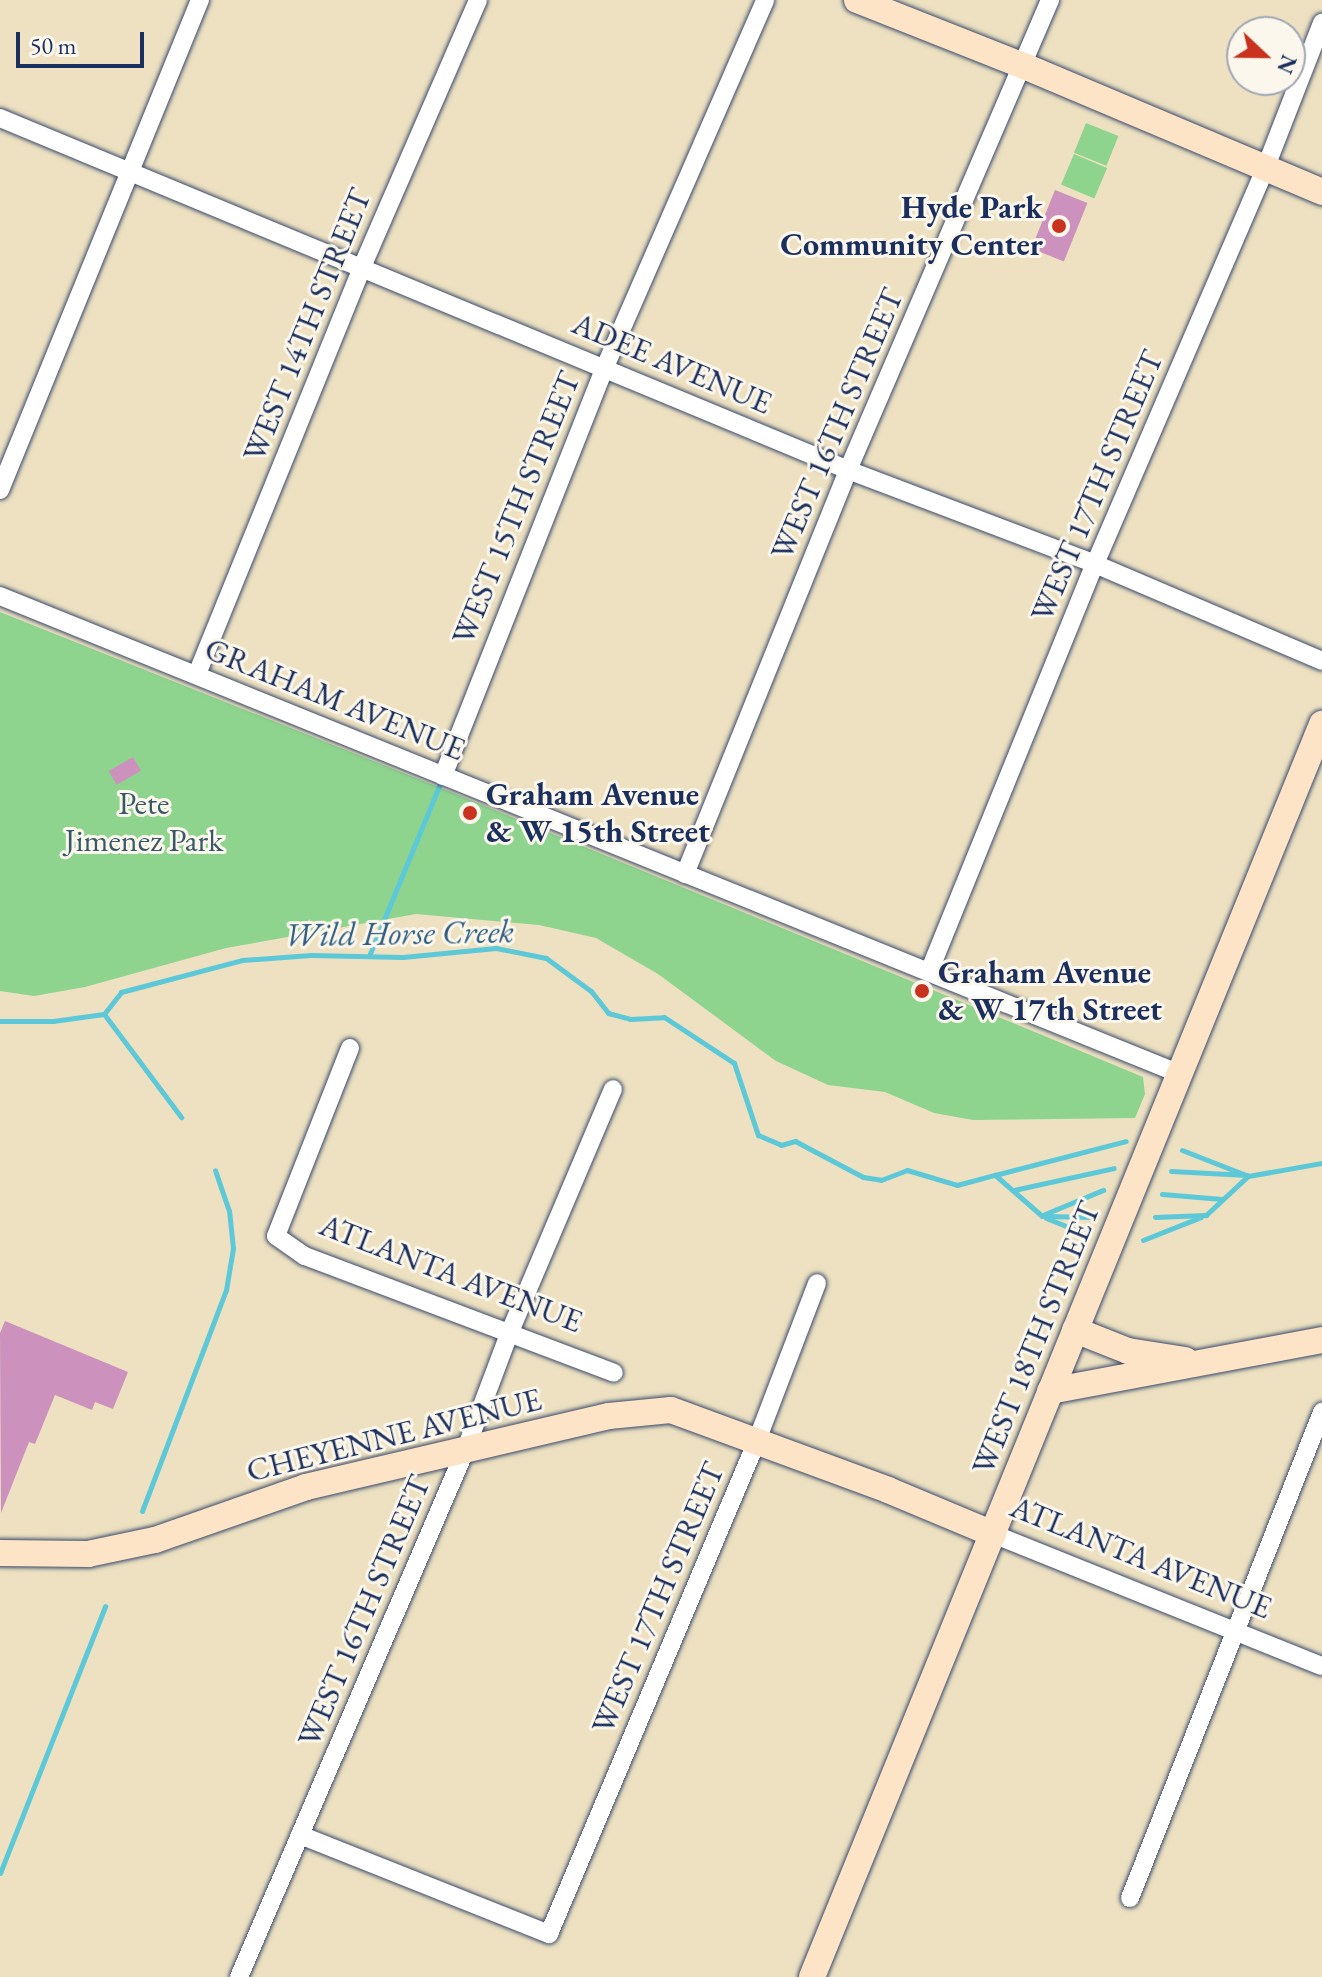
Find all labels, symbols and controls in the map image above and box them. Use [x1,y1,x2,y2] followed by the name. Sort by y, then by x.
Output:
[20,16,148,66] scale bar
[1226,16,1306,96] north arrow
[30,30,77,61] text: 50 m
[1270,51,1304,78] text: N
[235,183,379,467] street label: WEST 14TH STREET
[780,189,1043,264] place label: Hyde Park Community Center
[1050,217,1068,235] marker: Hyde Park Community Center
[762,282,912,566] street label: WEST 16TH STREET
[566,304,778,422] street label: ADEE AVENUE
[1022,344,1172,628] street label: WEST 17TH STREET
[444,366,588,650] street label: WEST 15TH STREET
[199,629,471,769] street label: GRAHAM AVENUE
[486,776,710,851] place label: Graham Avenue & W 15th Street
[65,785,223,860] park label: Pete Jimenez Park
[461,804,479,822] marker: Graham Avenue & W 15th Street
[284,911,514,955] water label: Wild Horse Creek
[938,954,1162,1029] place label: Graham Avenue & W 17th Street
[913,982,931,1000] marker: Graham Avenue & W 17th Street
[964,1196,1108,1480] street label: WEST 18TH STREET
[314,1205,588,1341] street label: ATLANTA AVENUE
[243,1380,545,1490] street label: CHEYENNE AVENUE
[583,1456,733,1740] street label: WEST 17TH STREET
[289,1469,439,1753] street label: WEST 16TH STREET
[1005,1487,1277,1627] street label: ATLANTA AVENUE

